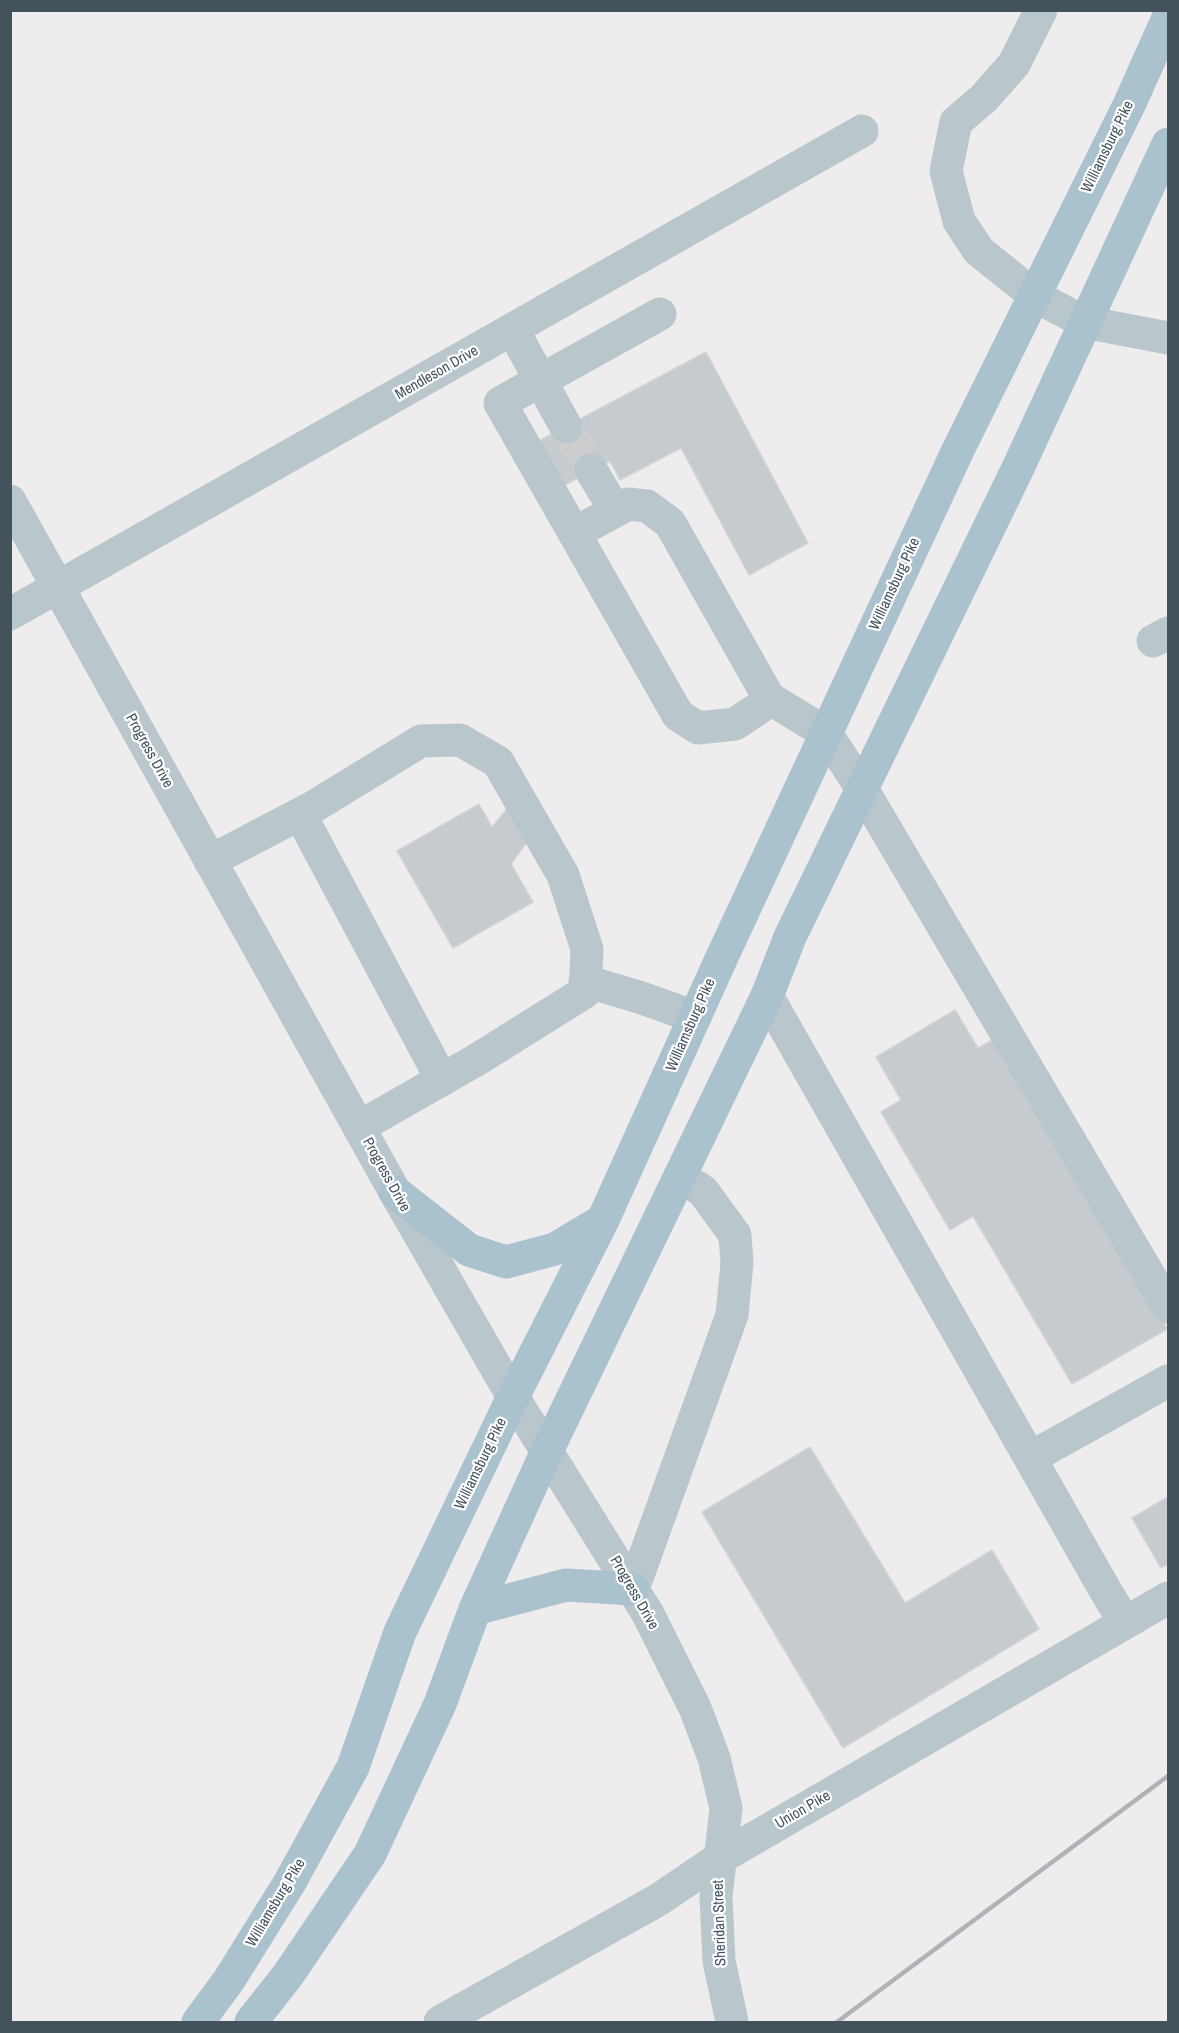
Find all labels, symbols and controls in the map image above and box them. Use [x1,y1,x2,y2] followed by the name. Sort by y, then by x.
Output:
[1078,98,1138,196] street label: Williamsburg Pike
[392,342,482,404] street label: Mendleson Drive
[866,535,924,633] street label: Williamsburg Pike
[121,711,177,791] street label: Progress Drive
[662,976,720,1074] street label: Williamsburg Pike
[358,1135,414,1215] street label: Progress Drive
[451,1415,511,1513] street label: Williamsburg Pike
[606,1553,662,1633] street label: Progress Drive
[772,1787,834,1833] street label: Union Pike
[243,1856,309,1950] street label: Williamsburg Pike
[710,1880,730,1966] street label: Sheridan Street

